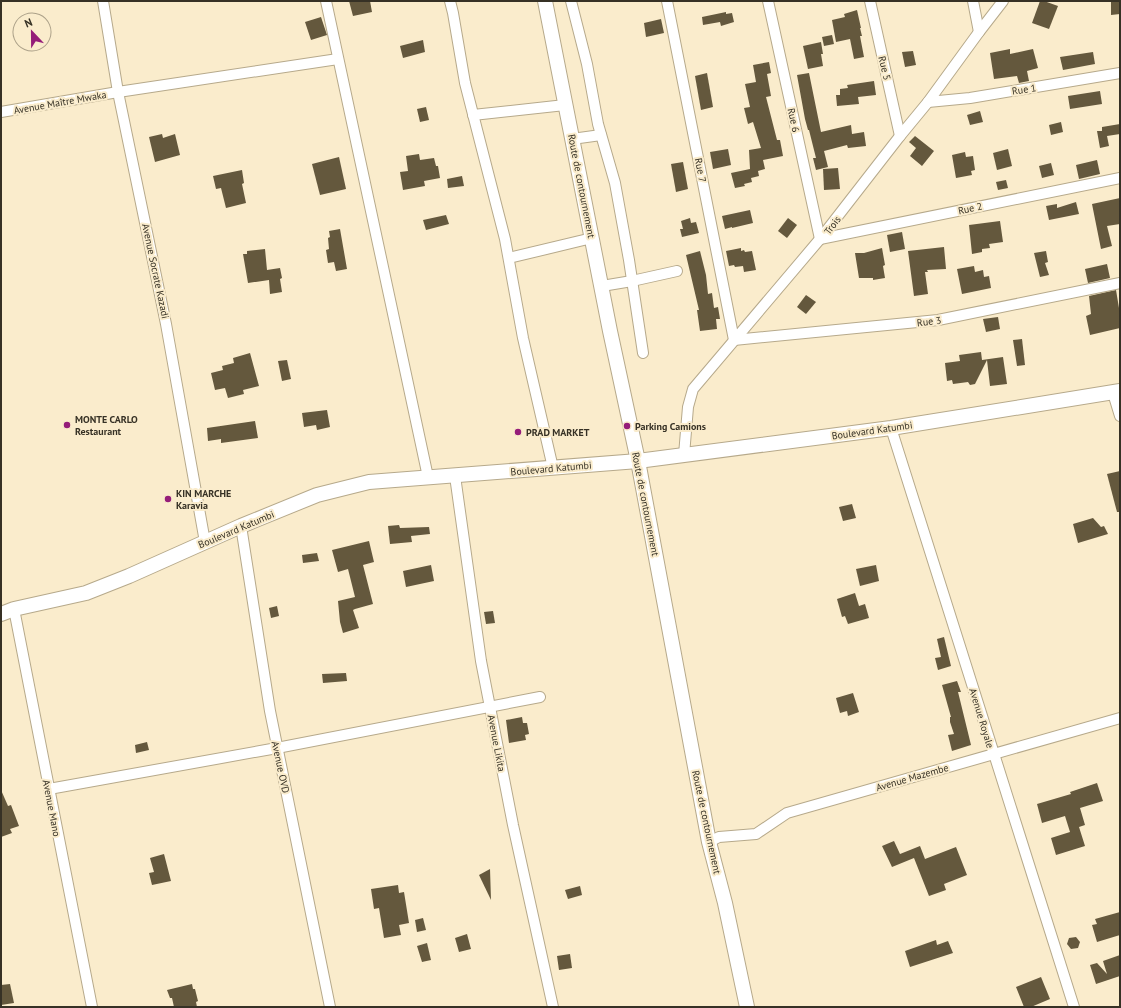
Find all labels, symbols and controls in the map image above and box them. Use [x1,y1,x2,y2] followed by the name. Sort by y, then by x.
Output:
[12,12,52,52] north arrow
[22,15,34,31] text: N
[875,55,894,81] street label: Rue 5
[1011,81,1037,98] street label: Rue 1
[13,88,108,117] street label: Avenue Maître Mwaka
[785,107,802,133] street label: Rue 6
[565,133,598,240] street label: Route de contournement
[692,157,709,183] street label: Rue 7
[957,200,983,217] street label: Rue 2
[821,213,844,237] street label: Trois
[139,222,172,320] street label: Avenue Socrate Kazadi
[916,314,942,329] street label: Rue 3
[75,413,138,438] place label: MONTE CARLO Restaurant
[831,418,913,443] street label: Boulevard Katumbi
[62,420,72,430] marker: MONTE CARLO Restaurant
[635,420,706,433] place label: Parking Camions
[622,421,632,431] marker: Parking Camions
[526,426,590,439] place label: PRAD MARKET
[513,427,523,437] marker: PRAD MARKET
[629,451,662,558] street label: Route de contournement
[510,458,592,479] street label: Boulevard Katumbi
[176,487,231,512] place label: KIN MARCHE Karavia
[163,494,173,504] marker: KIN MARCHE Karavia
[196,508,276,551] street label: Boulevard Katumbi
[966,686,997,750] street label: Avenue Royale
[485,714,508,773] street label: Avenue Likita
[269,740,292,794] street label: Avenue OVD
[874,761,950,794] street label: Avenue Mazembe
[689,769,724,876] street label: Route de contournement
[40,779,63,838] street label: Avenue Mano

